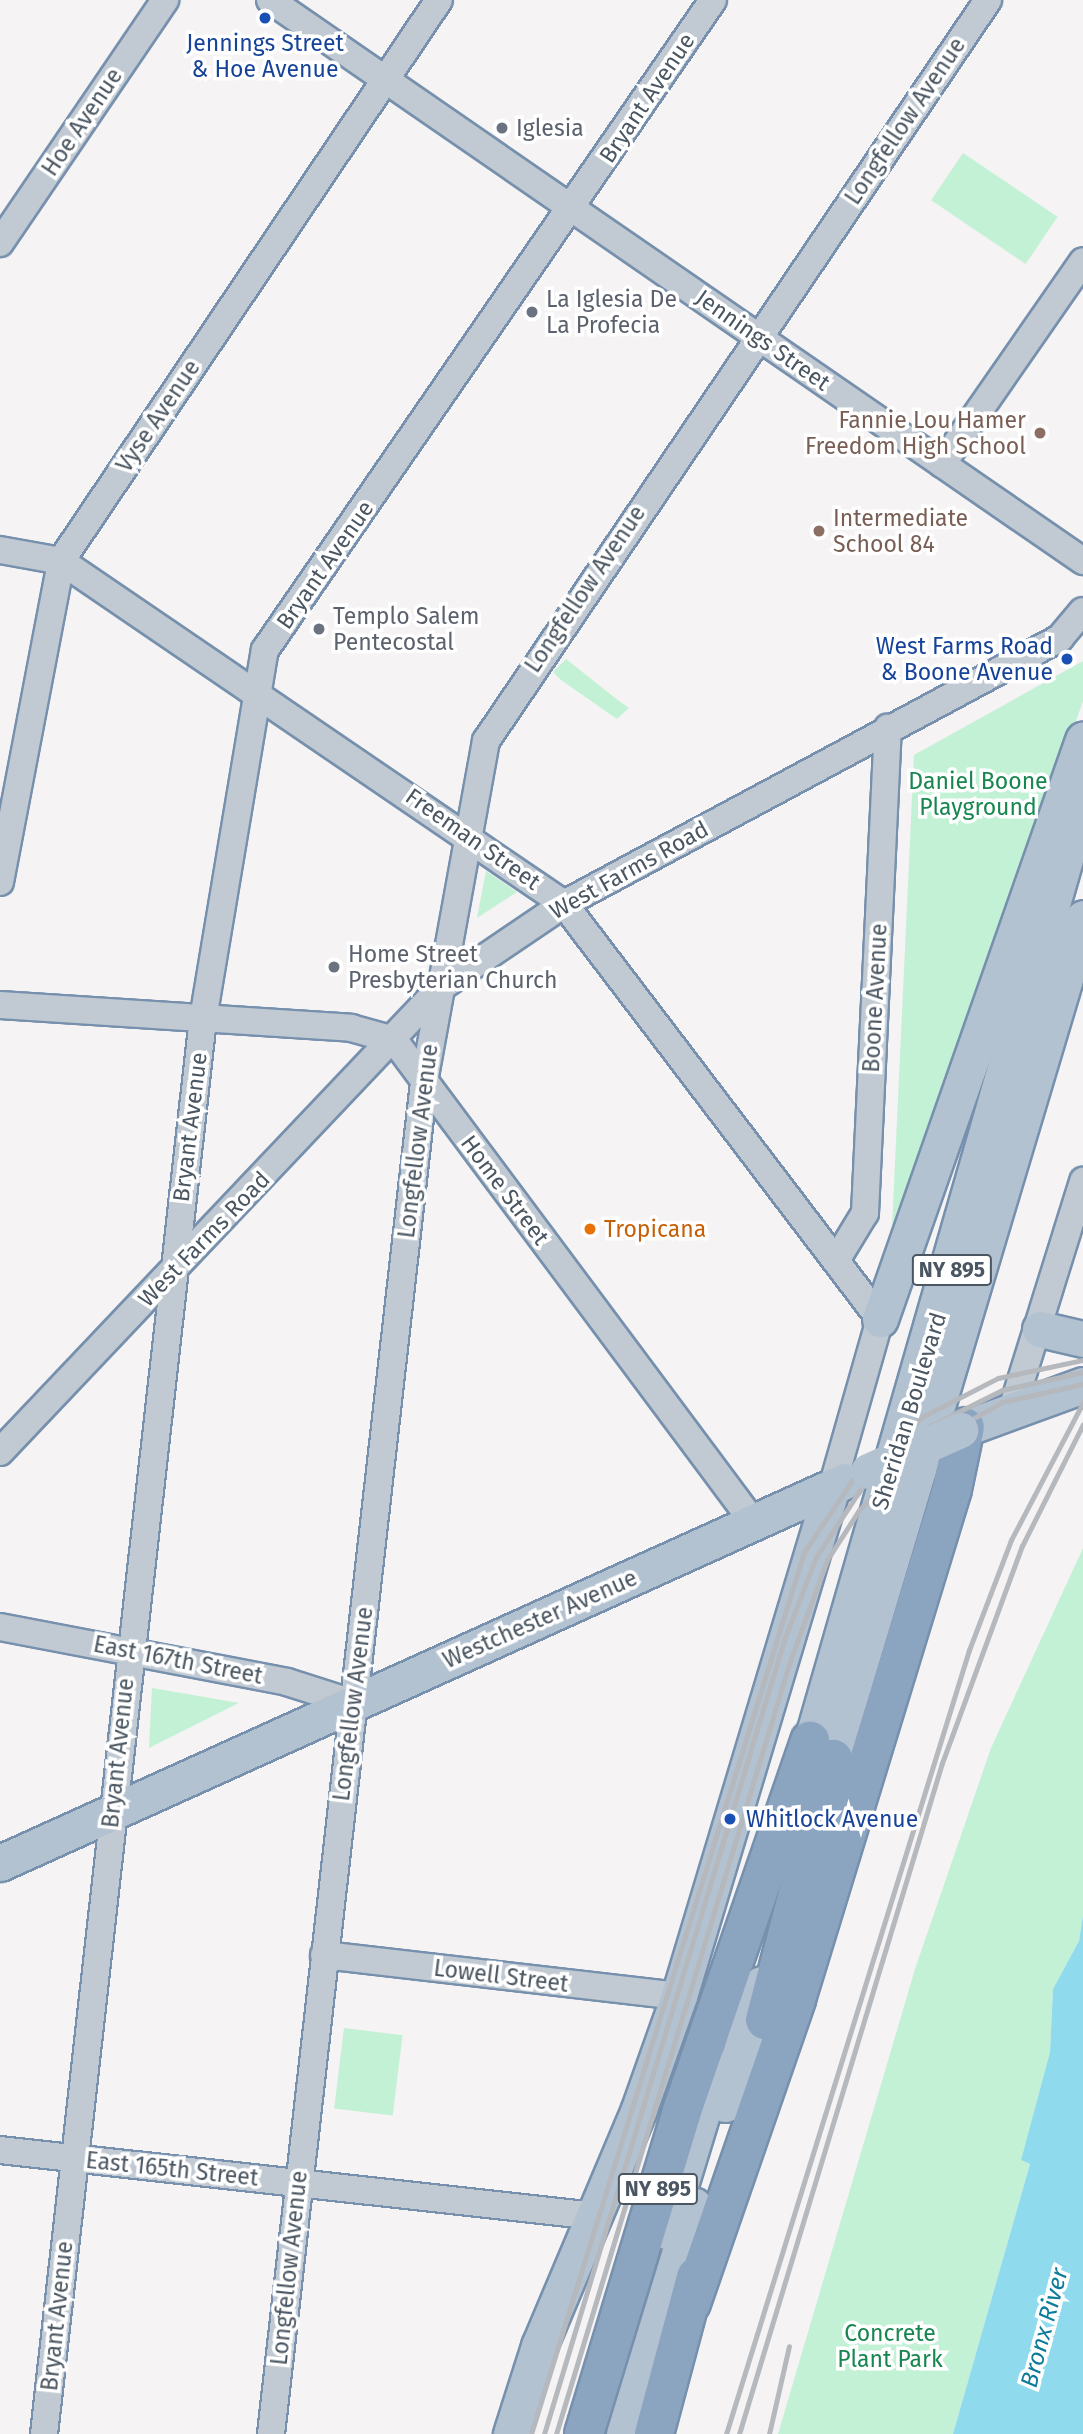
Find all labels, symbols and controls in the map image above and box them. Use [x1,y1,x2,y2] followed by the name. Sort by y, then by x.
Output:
[257,10,273,26] marker: Jennings Street & Hoe Avenue
[593,28,701,168] street label: Bryant Avenue
[186,29,344,83] place label: Jennings Street & Hoe Avenue
[839,32,971,210] street label: Longfellow Avenue
[36,63,128,181] street label: Hoe Avenue
[516,114,584,142] place label: Iglesia
[494,120,510,136] marker: Iglesia
[691,284,835,396] street label: Jennings Street
[546,285,677,339] place label: La Iglesia De La Profecia
[524,304,540,320] marker: La Iglesia De La Profecia
[110,355,206,477] street label: Vyse Avenue
[805,406,1026,460] place label: Fannie Lou Hamer Freedom High School
[1032,425,1048,441] marker: Fannie Lou Hamer Freedom High School
[271,495,379,635] street label: Bryant Avenue
[519,500,651,678] street label: Longfellow Avenue
[833,504,968,558] place label: Intermediate School 84
[811,523,827,539] marker: Intermediate School 84
[333,602,479,656] place label: Templo Salem Pentecostal
[311,621,327,637] marker: Templo Salem Pentecostal
[876,632,1053,686] place label: West Farms Road & Boone Avenue
[1059,651,1075,667] marker: West Farms Road & Boone Avenue
[908,767,1048,821] park label: Daniel Boone Playground
[400,782,546,896] street label: Freeman Street
[545,815,713,925] street label: West Farms Road
[857,923,893,1073] street label: Boone Avenue
[348,940,557,994] place label: Home Street Presbyterian Church
[326,959,342,975] marker: Home Street Presbyterian Church
[392,1042,444,1240] street label: Longfellow Avenue
[167,1051,213,1203] street label: Bryant Avenue
[455,1130,555,1250] street label: Home Street
[132,1166,276,1312] street label: West Farms Road
[604,1215,706,1243] place label: Tropicana
[582,1221,598,1237] marker: Tropicana
[912,1252,992,1288] road number: NY 895
[866,1309,952,1513] street label: Sheridan Boulevard
[439,1564,641,1674] street label: Westchester Avenue
[327,1605,379,1803] street label: Longfellow Avenue
[91,1630,265,1690] street label: East 167th Street
[96,1677,140,1829] street label: Bryant Avenue
[746,1805,918,1833] place label: Whitlock Avenue
[720,1809,740,1829] marker: Whitlock Avenue
[432,1954,570,1998] street label: Lowell Street
[84,2146,260,2192] street label: East 165th Street
[265,2169,313,2367] street label: Longfellow Avenue
[618,2172,698,2206] road number: NY 895
[35,2240,79,2392] street label: Bryant Avenue
[1015,2265,1075,2391] water label: Bronx River
[837,2319,943,2373] park label: Concrete Plant Park

